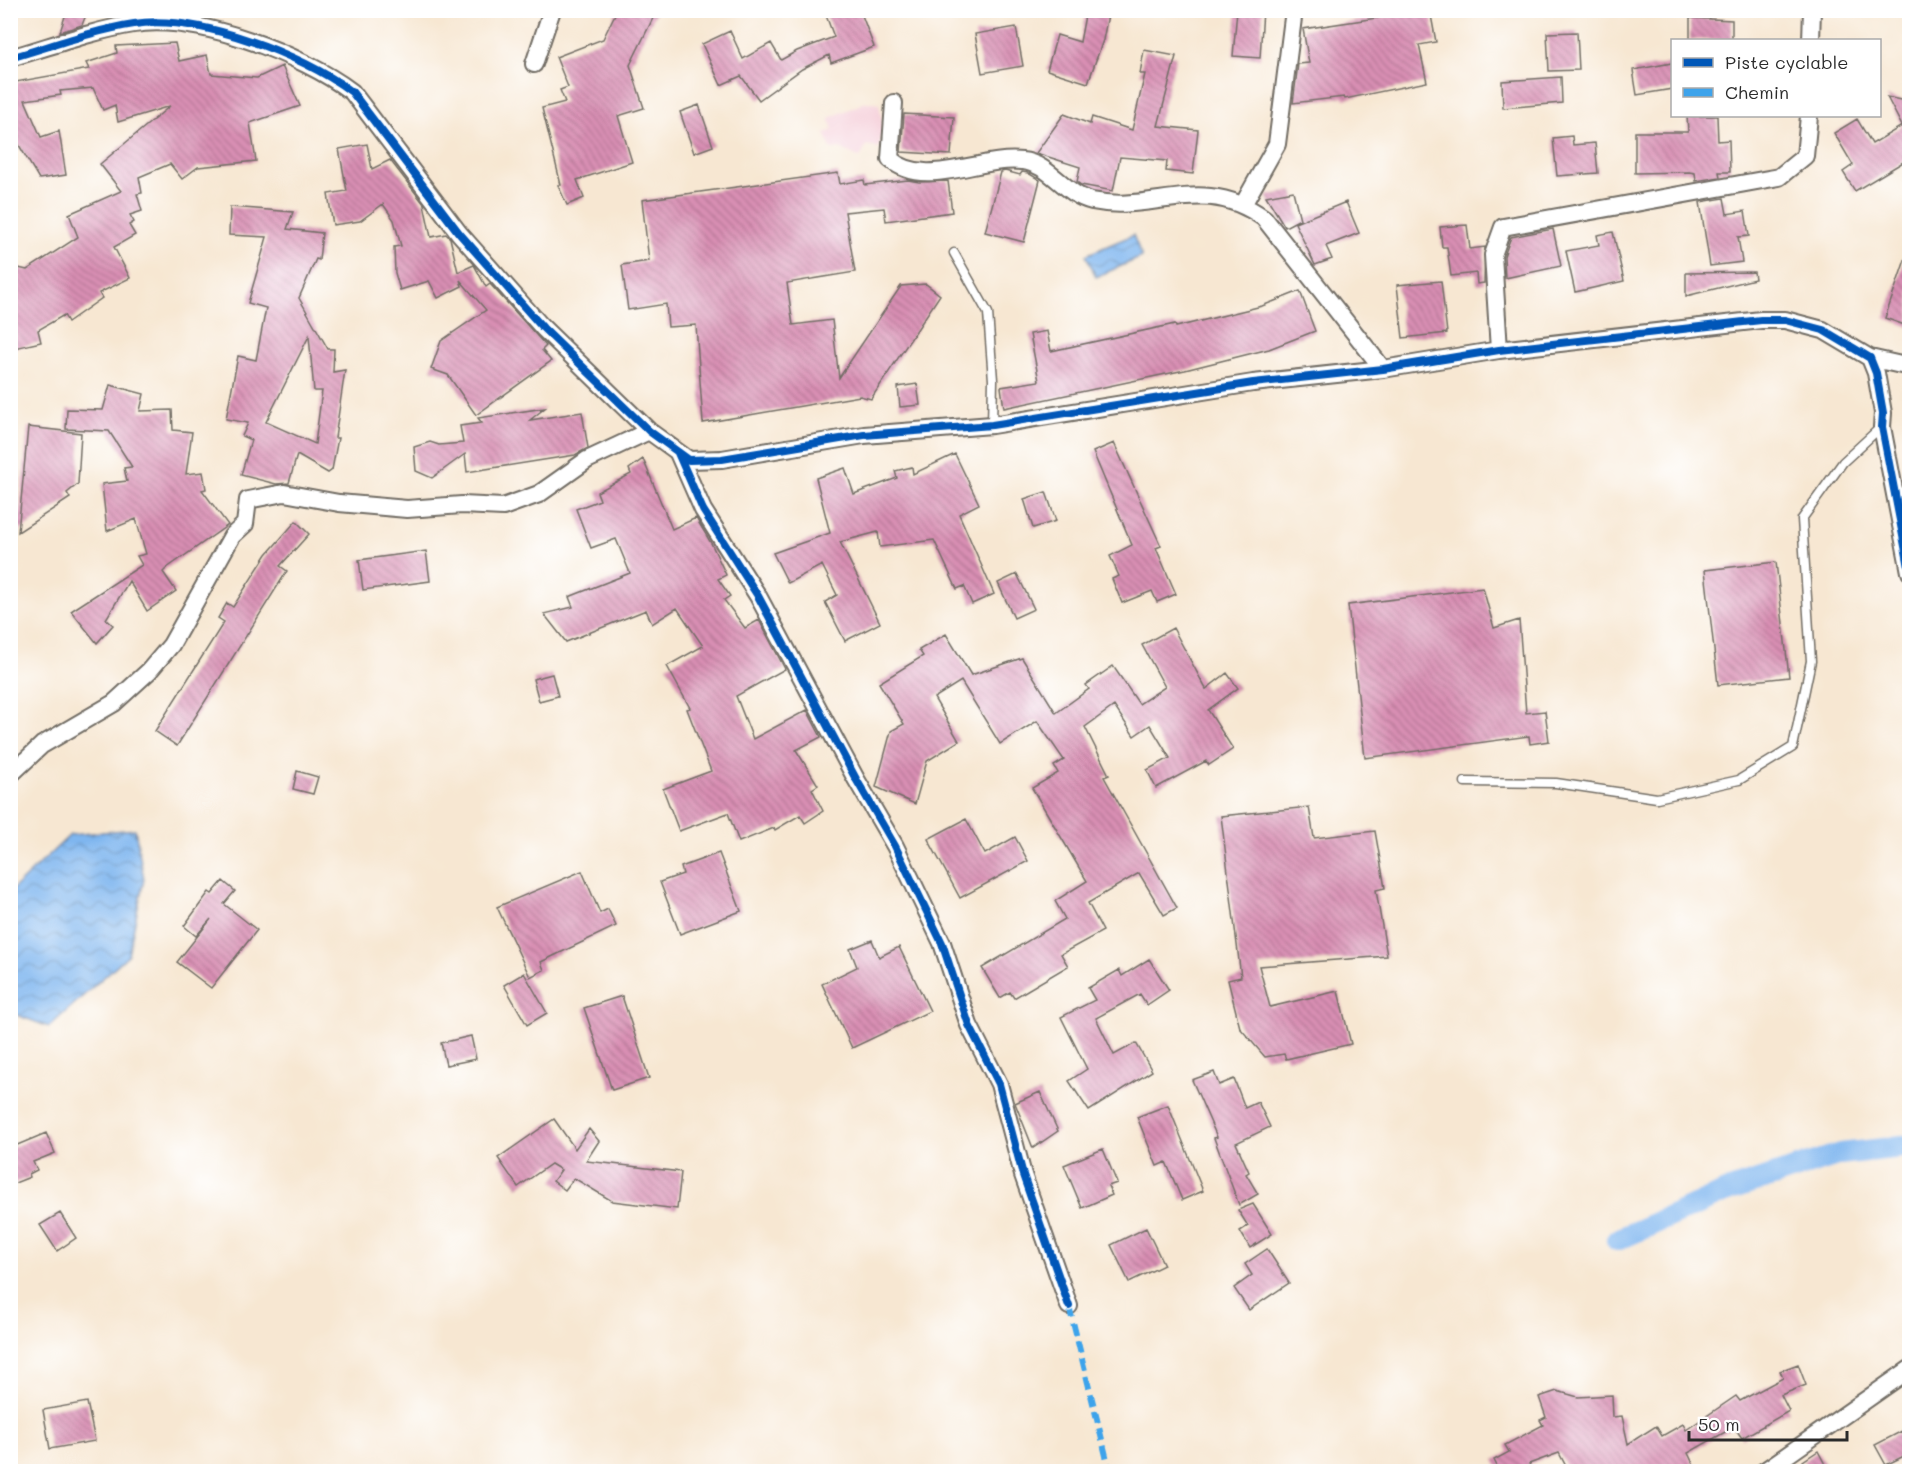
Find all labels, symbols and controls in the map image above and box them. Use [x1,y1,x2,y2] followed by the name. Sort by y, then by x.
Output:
[1671,39,1881,117] legend
[1725,50,1849,74] text: Piste cyclable
[1725,80,1789,104] text: Chemin
[1689,1404,1846,1442] scale bar
[1698,1412,1740,1436] text: 50 m

